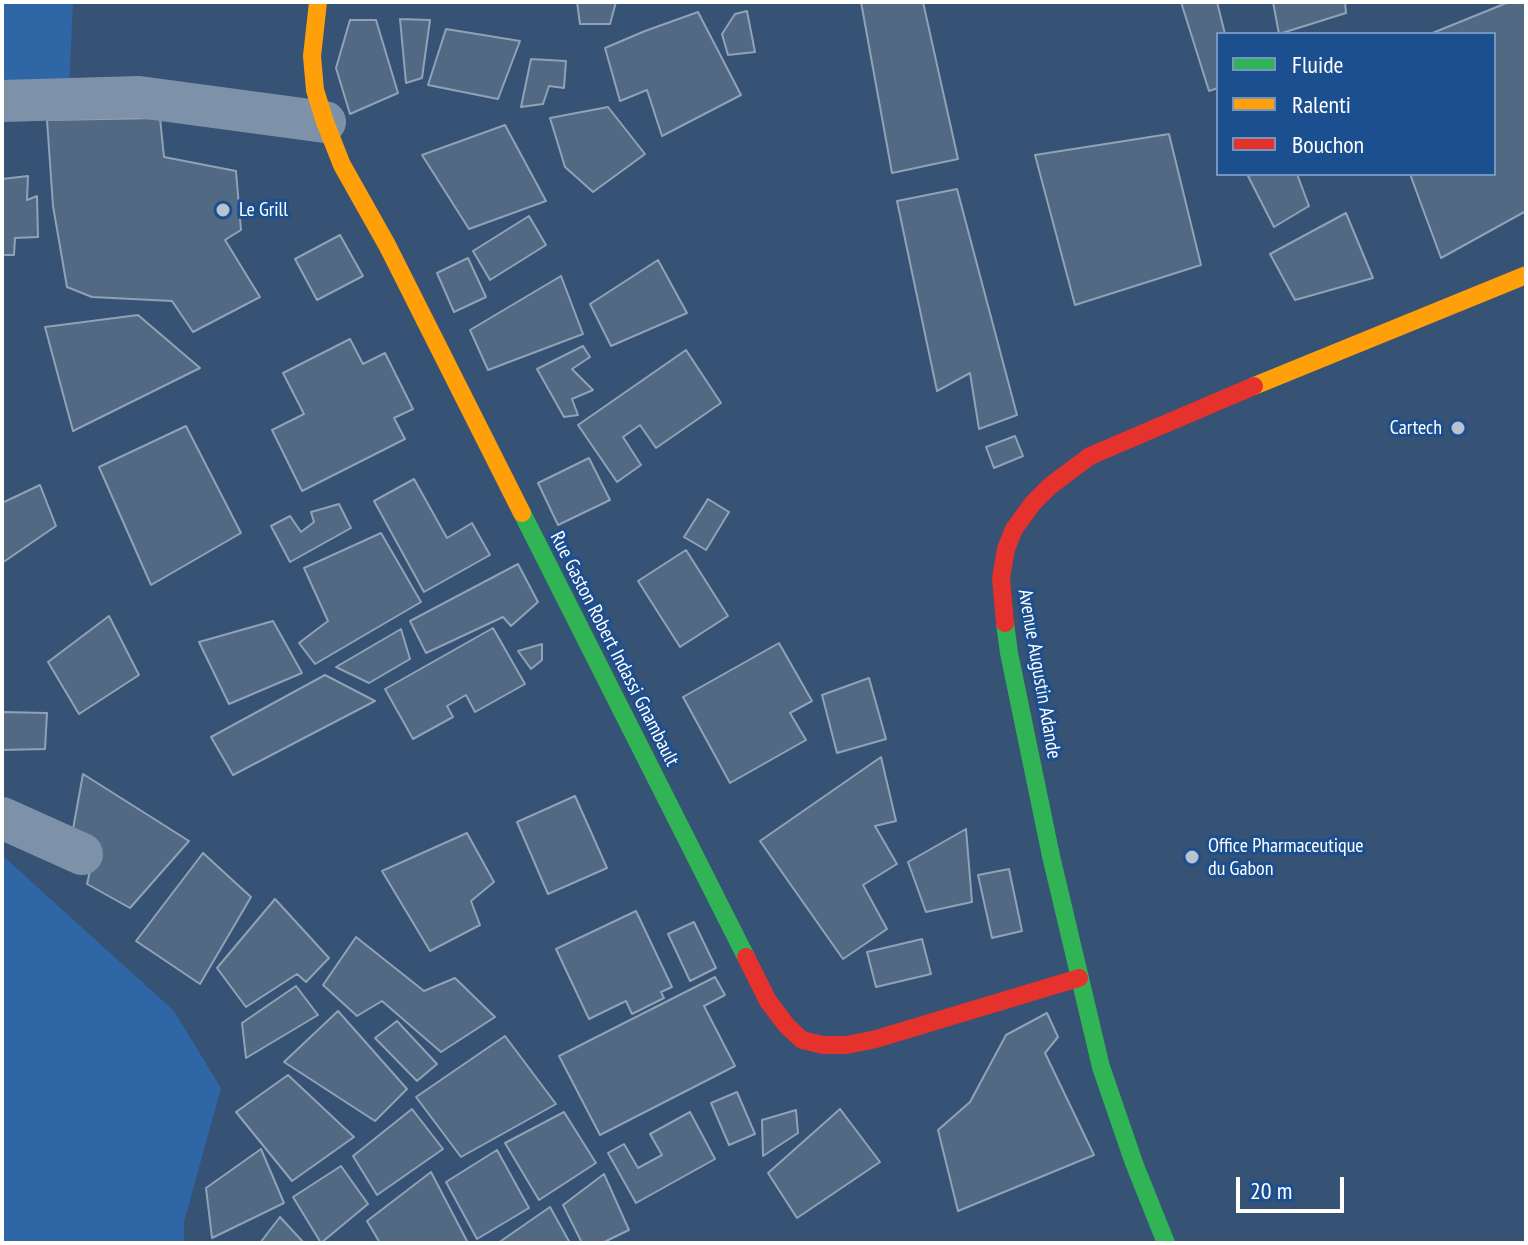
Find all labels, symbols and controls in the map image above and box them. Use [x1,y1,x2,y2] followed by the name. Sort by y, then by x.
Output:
[1216,32,1496,176] legend
[1292,49,1343,80] text: Fluide
[1292,89,1351,120] text: Ralenti
[1292,129,1364,160] text: Bouchon
[239,198,288,222] place label: Le Grill
[214,201,232,219] marker: Le Grill
[1390,416,1442,440] place label: Cartech
[1449,419,1467,437] marker: Cartech
[544,528,684,770] street label: Rue Gaston Robert Indassi Gnambault
[1012,587,1066,761] street label: Avenue Augustin Adande
[1208,834,1364,881] place label: Office Pharmaceutique du Gabon
[1183,848,1201,866] marker: Office Pharmaceutique du Gabon
[1240,1161,1348,1211] scale bar
[1250,1175,1292,1206] text: 20 m

